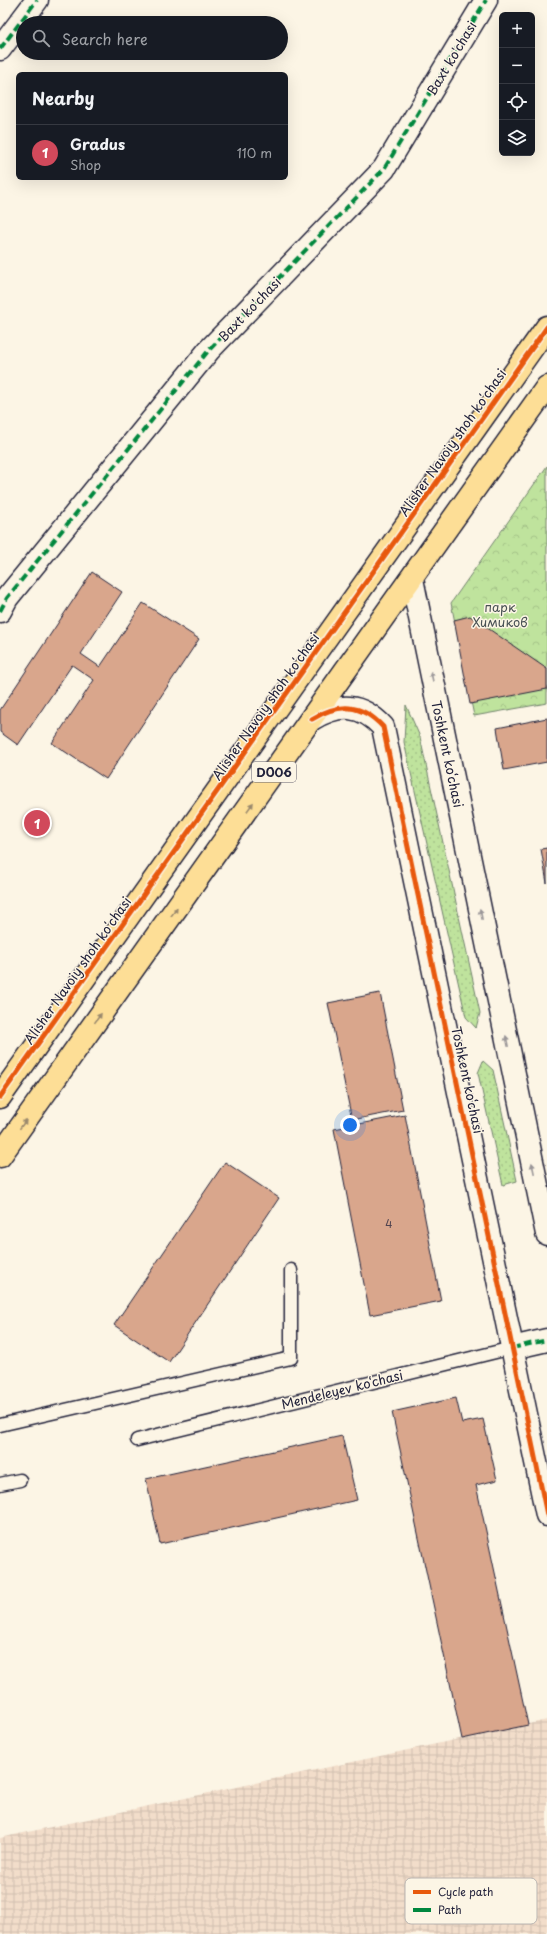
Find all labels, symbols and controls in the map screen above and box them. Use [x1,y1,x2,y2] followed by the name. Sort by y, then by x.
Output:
[499,12,535,156] map controls
[499,12,535,48] button: +
[16,16,288,60] search box
[421,17,481,99] street label: Baxt ko'chasi
[30,27,52,49] icon: search
[62,27,148,50] text: Search here
[499,48,535,84] button: −
[499,84,535,120] button: locate
[32,85,94,111] text: Nearby
[499,120,535,156] button: layers
[70,132,125,155] text: Gradus
[42,143,48,162] text: 1
[237,143,272,162] text: 110 m
[70,155,101,174] text: Shop
[213,272,285,346] street label: Baxt ko'chasi
[394,364,510,520] street label: Alisher Navoiy shoh koʻchasi
[472,597,528,631] park label: парк Химиков
[207,628,323,784] street label: Alisher Navoiy shoh koʻchasi
[429,670,435,683] one-way arrow
[427,699,469,809] street label: Toshkent ko‘chasi
[252,762,296,782] road number: D006
[246,801,254,812] one-way arrow
[24,808,50,838] pin: 1
[19,892,135,1048] street label: Alisher Navoiy shoh koʻchasi
[170,907,178,918] one-way arrow
[478,907,484,920] one-way arrow
[94,1013,102,1023] one-way arrow
[447,1025,489,1135] street label: Toshkent ko‘chasi
[504,1035,510,1047] one-way arrow
[340,1115,360,1135] your location
[19,1119,27,1129] one-way arrow
[530,1162,536,1174] one-way arrow
[385,1215,393,1232] house number: 4
[279,1365,405,1413] street label: Mendeleyev ko‘chasi
[405,1878,537,1924] legend
[438,1883,493,1900] text: Cycle path
[438,1901,462,1918] text: Path

